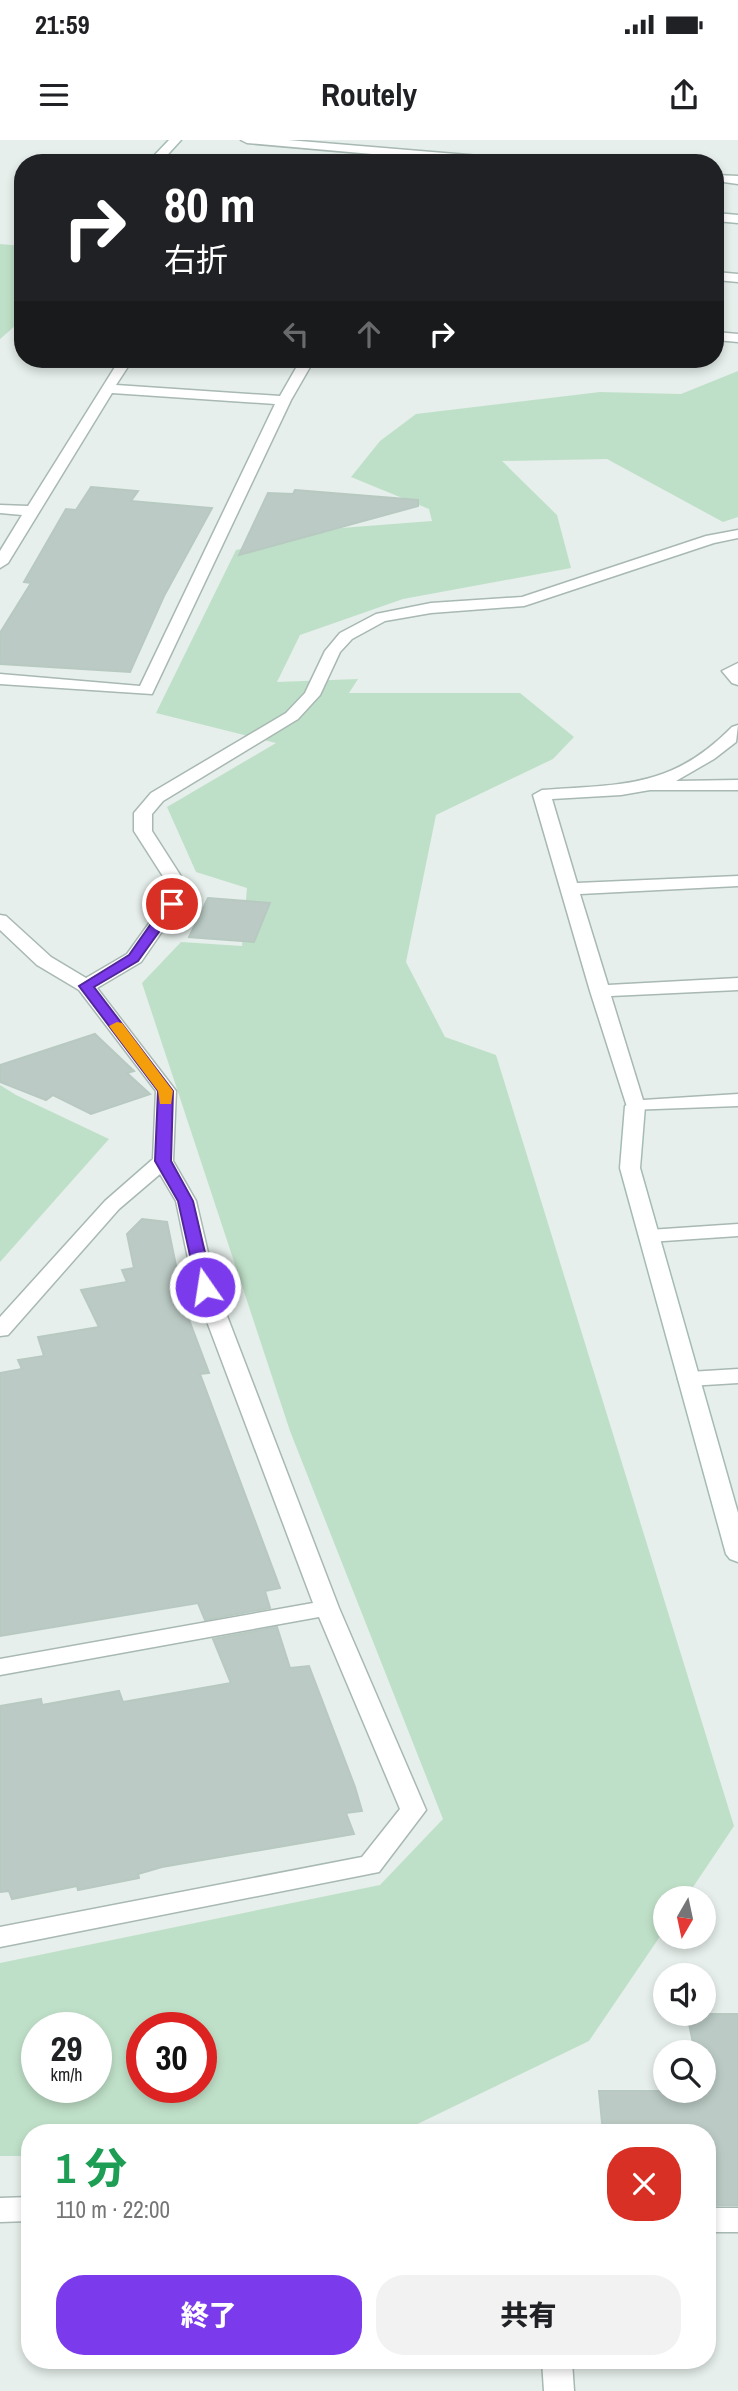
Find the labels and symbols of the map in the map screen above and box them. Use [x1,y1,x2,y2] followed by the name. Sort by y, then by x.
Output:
[142,874,202,934] pin
[168,1250,242,1324] position arrow
[653,1886,716,1950] north arrow
[126,2012,217,2103] speed limit sign: 30

